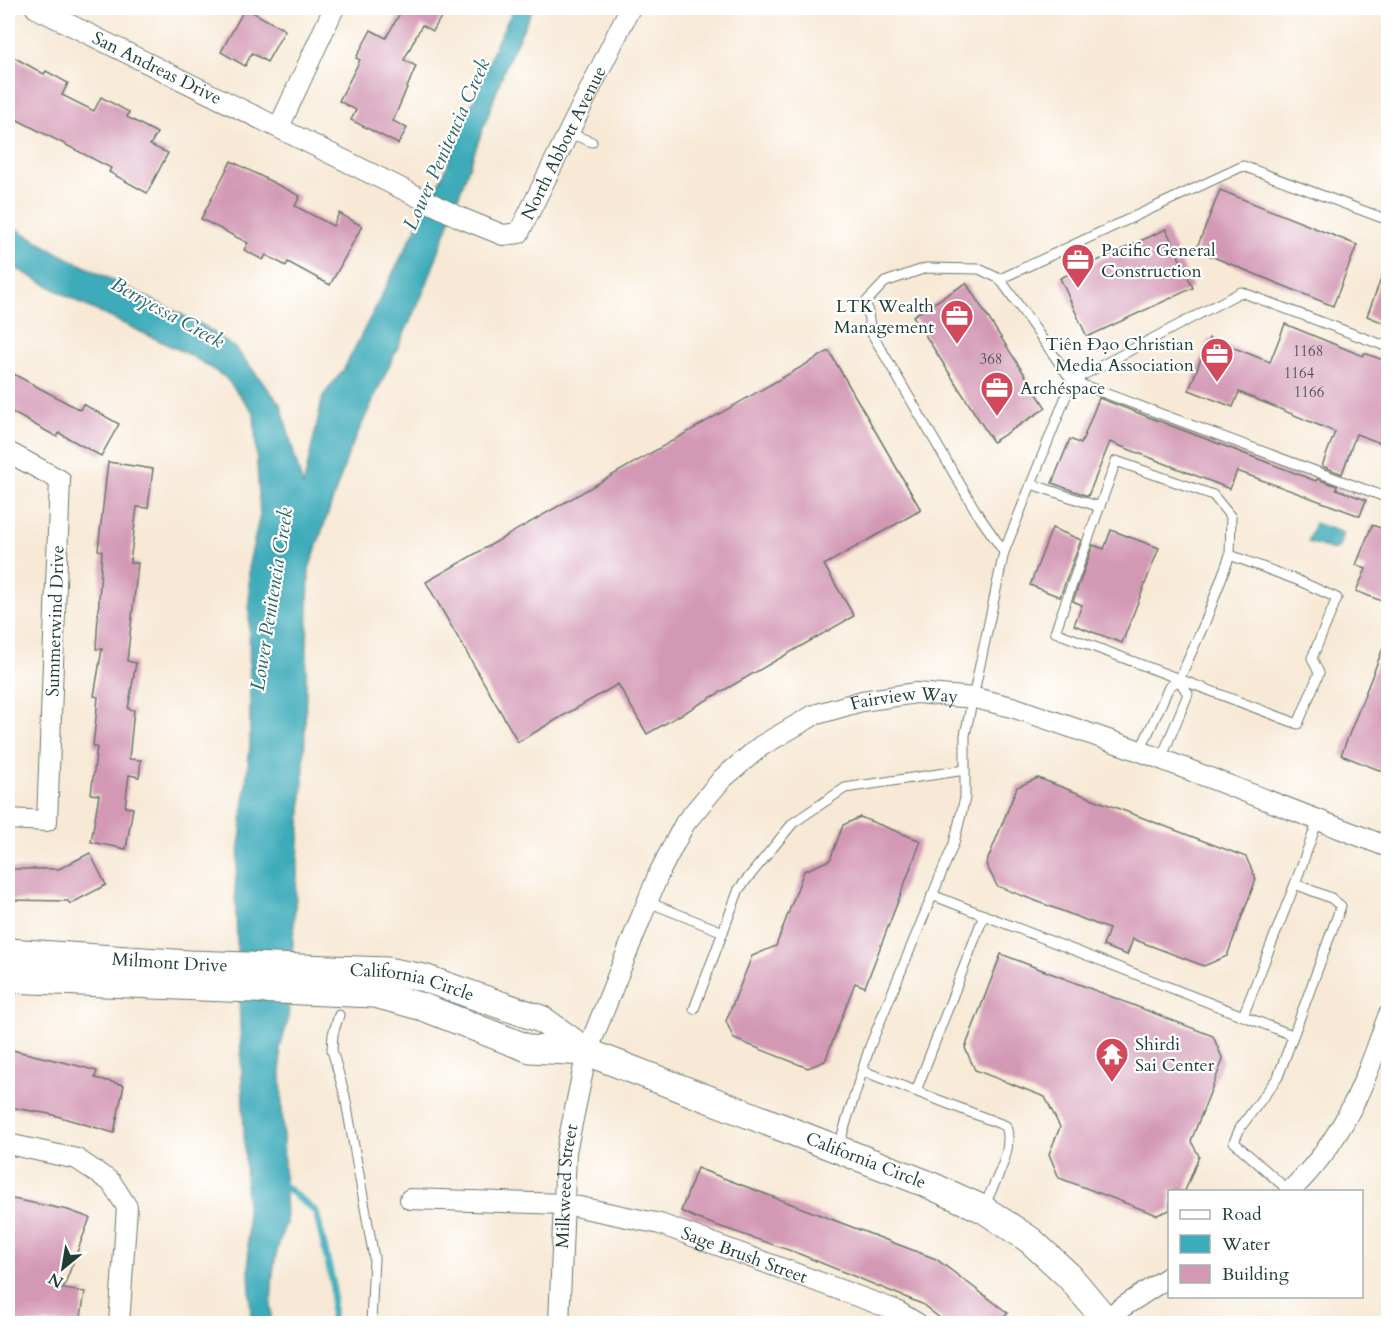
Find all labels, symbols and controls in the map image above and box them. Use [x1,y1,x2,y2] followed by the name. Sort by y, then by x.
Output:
[88,26,226,111] street label: San Andreas Drive
[396,54,496,234] water label: Lower Penitencia Creek
[515,62,612,224] street label: North Abbott Avenue
[1101,238,1216,284] place label: Pacific General Construction
[1060,242,1096,289] office icon: Pacific General Construction
[106,270,229,355] water label: Berryessa Creek
[834,294,934,340] place label: LTK Wealth Management
[939,298,975,345] office icon: LTK Wealth Management
[1046,332,1195,378] place label: Tiên Đạo Christian Media Association
[1199,336,1235,383] office icon: Tiên Đạo Christian Media Association
[1293,341,1323,361] house number: 1168
[979,349,1003,369] house number: 368
[1284,363,1315,383] house number: 1164
[979,370,1015,417] office icon: Archéspace
[1020,376,1105,401] place label: Archéspace
[1294,382,1325,402] house number: 1166
[244,505,299,693] water label: Lower Penitencia Creek
[40,545,71,697] street label: Summerwind Drive
[847,681,959,717] street label: Fairview Way
[111,947,228,978] street label: Milmont Drive
[349,958,478,1008] street label: California Circle
[1135,1032,1215,1078] place label: Shirdi Sai Center
[1094,1036,1130,1083] temple icon: Shirdi Sai Center
[550,1122,585,1249] street label: Milkweed Street
[802,1126,930,1195] street label: California Circle
[1168,1190,1363,1298] legend
[1222,1202,1262,1227] text: Road
[678,1221,811,1290] street label: Sage Brush Street
[1221,1232,1271,1257] text: Water
[33,1238,93,1298] north arrow
[1222,1262,1290,1287] text: Building
[44,1267,68,1293] text: N

